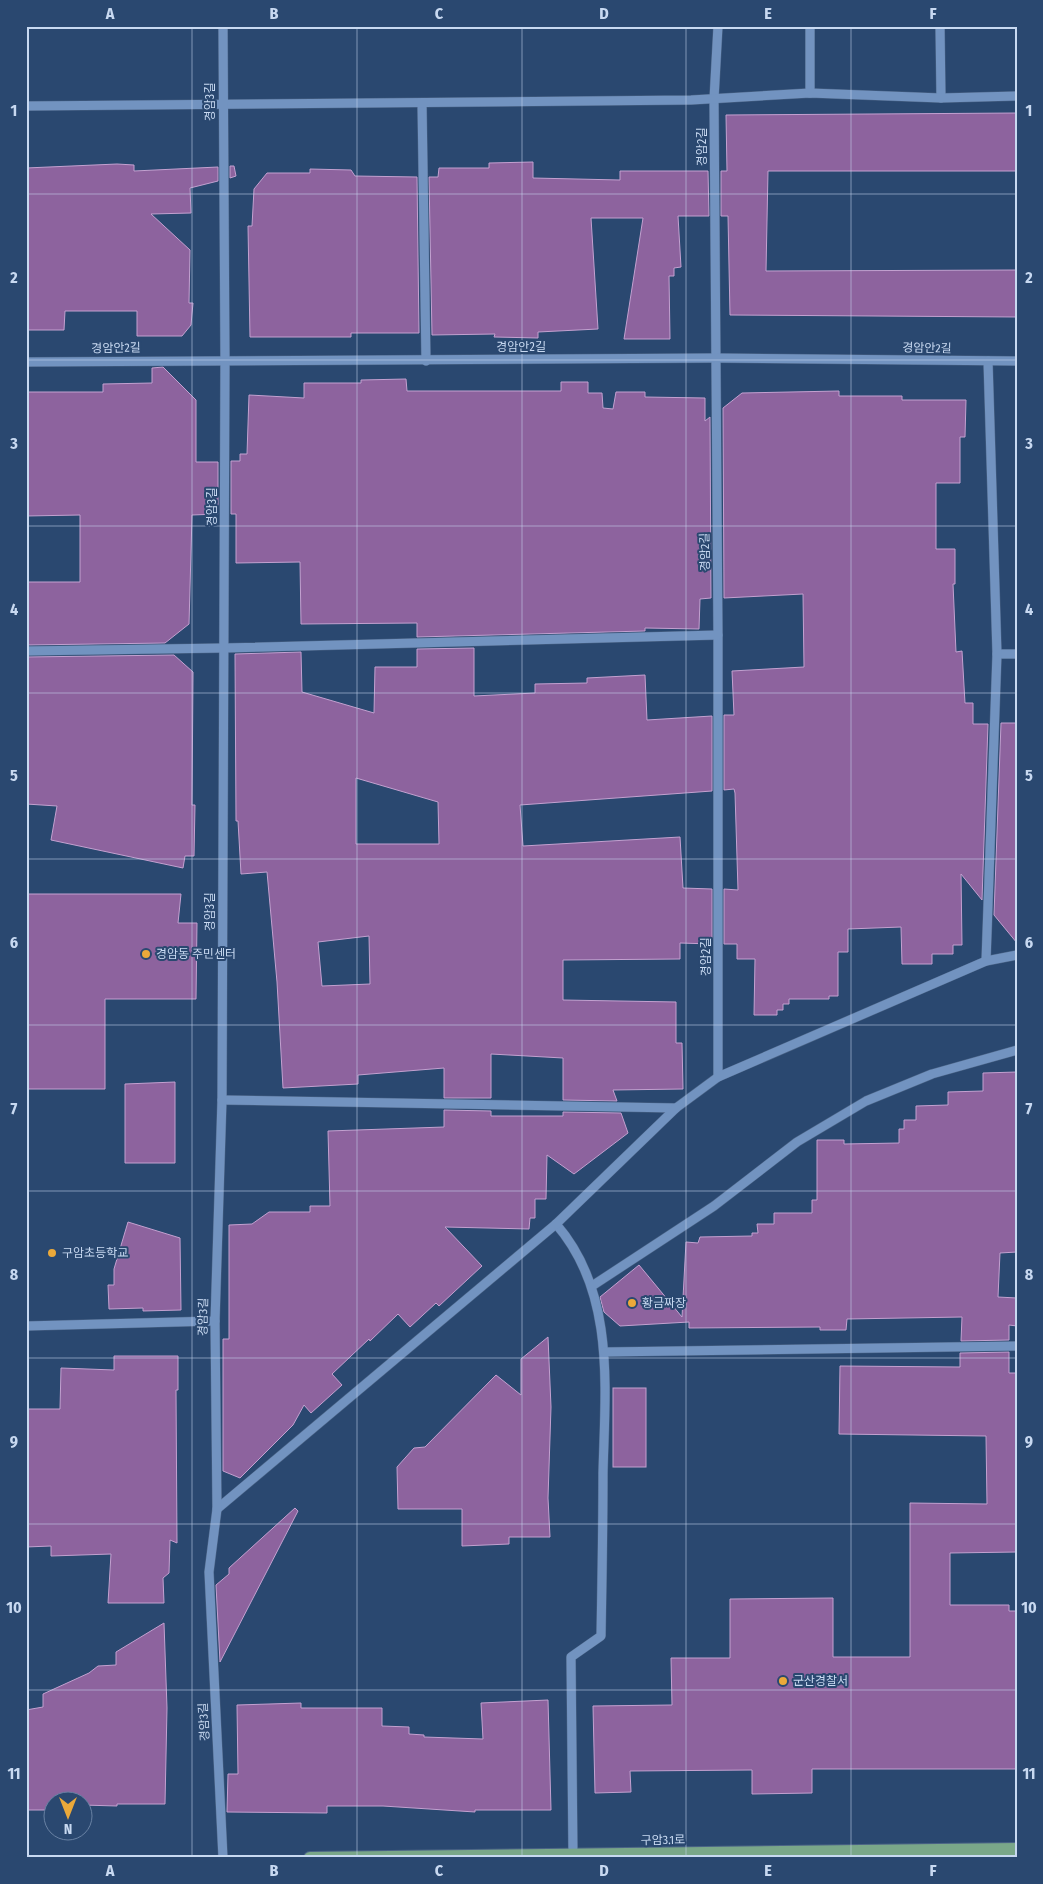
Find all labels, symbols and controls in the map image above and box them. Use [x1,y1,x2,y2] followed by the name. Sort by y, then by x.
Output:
[105,4,115,23] text: A
[270,4,279,23] text: B
[435,4,444,23] text: C
[599,4,609,23] text: D
[764,4,772,23] text: E
[929,4,937,23] text: F
[203,83,217,121] street label: 경암3길
[11,101,17,120] text: 1
[1026,101,1032,120] text: 1
[695,128,709,166] street label: 경암2길
[9,268,18,287] text: 2
[1024,268,1033,287] text: 2
[496,340,546,354] street label: 경암안2길
[91,341,141,355] street label: 경암안2길
[902,341,952,355] street label: 경암안2길
[9,434,18,453] text: 3
[1024,434,1033,453] text: 3
[205,488,219,526] street label: 경암3길
[698,533,712,571] street label: 경암2길
[10,600,18,619] text: 4
[1025,600,1033,619] text: 4
[10,766,18,785] text: 5
[1025,766,1033,785] text: 5
[203,893,217,931] street label: 경암3길
[10,933,18,952] text: 6
[1025,933,1033,952] text: 6
[699,938,713,976] street label: 경암2길
[156,947,236,961] place label: 경암동 주민센터
[140,948,152,960] marker: 경암동 주민센터
[11,1099,18,1118] text: 7
[1026,1099,1033,1118] text: 7
[62,1246,128,1260] place label: 구암초등학교
[46,1247,58,1259] marker: 구암초등학교
[10,1265,19,1284] text: 8
[1025,1265,1034,1284] text: 8
[642,1296,686,1310] place label: 황금짜장
[626,1297,638,1309] marker: 황금짜장
[196,1298,210,1336] street label: 경암3길
[10,1432,18,1451] text: 9
[1025,1432,1033,1451] text: 9
[6,1598,22,1617] text: 10
[1021,1598,1037,1617] text: 10
[793,1674,848,1688] place label: 군산경찰서
[777,1675,789,1687] marker: 군산경찰서
[196,1702,212,1742] street label: 경암3길
[7,1764,21,1783] text: 11
[1022,1764,1036,1783] text: 11
[42,1792,92,1842] north arrow
[64,1820,72,1837] text: N
[641,1833,685,1847] street label: 구암3.1로
[105,1861,115,1880] text: A
[270,1861,279,1880] text: B
[435,1861,444,1880] text: C
[599,1861,609,1880] text: D
[764,1861,772,1880] text: E
[929,1861,937,1880] text: F

